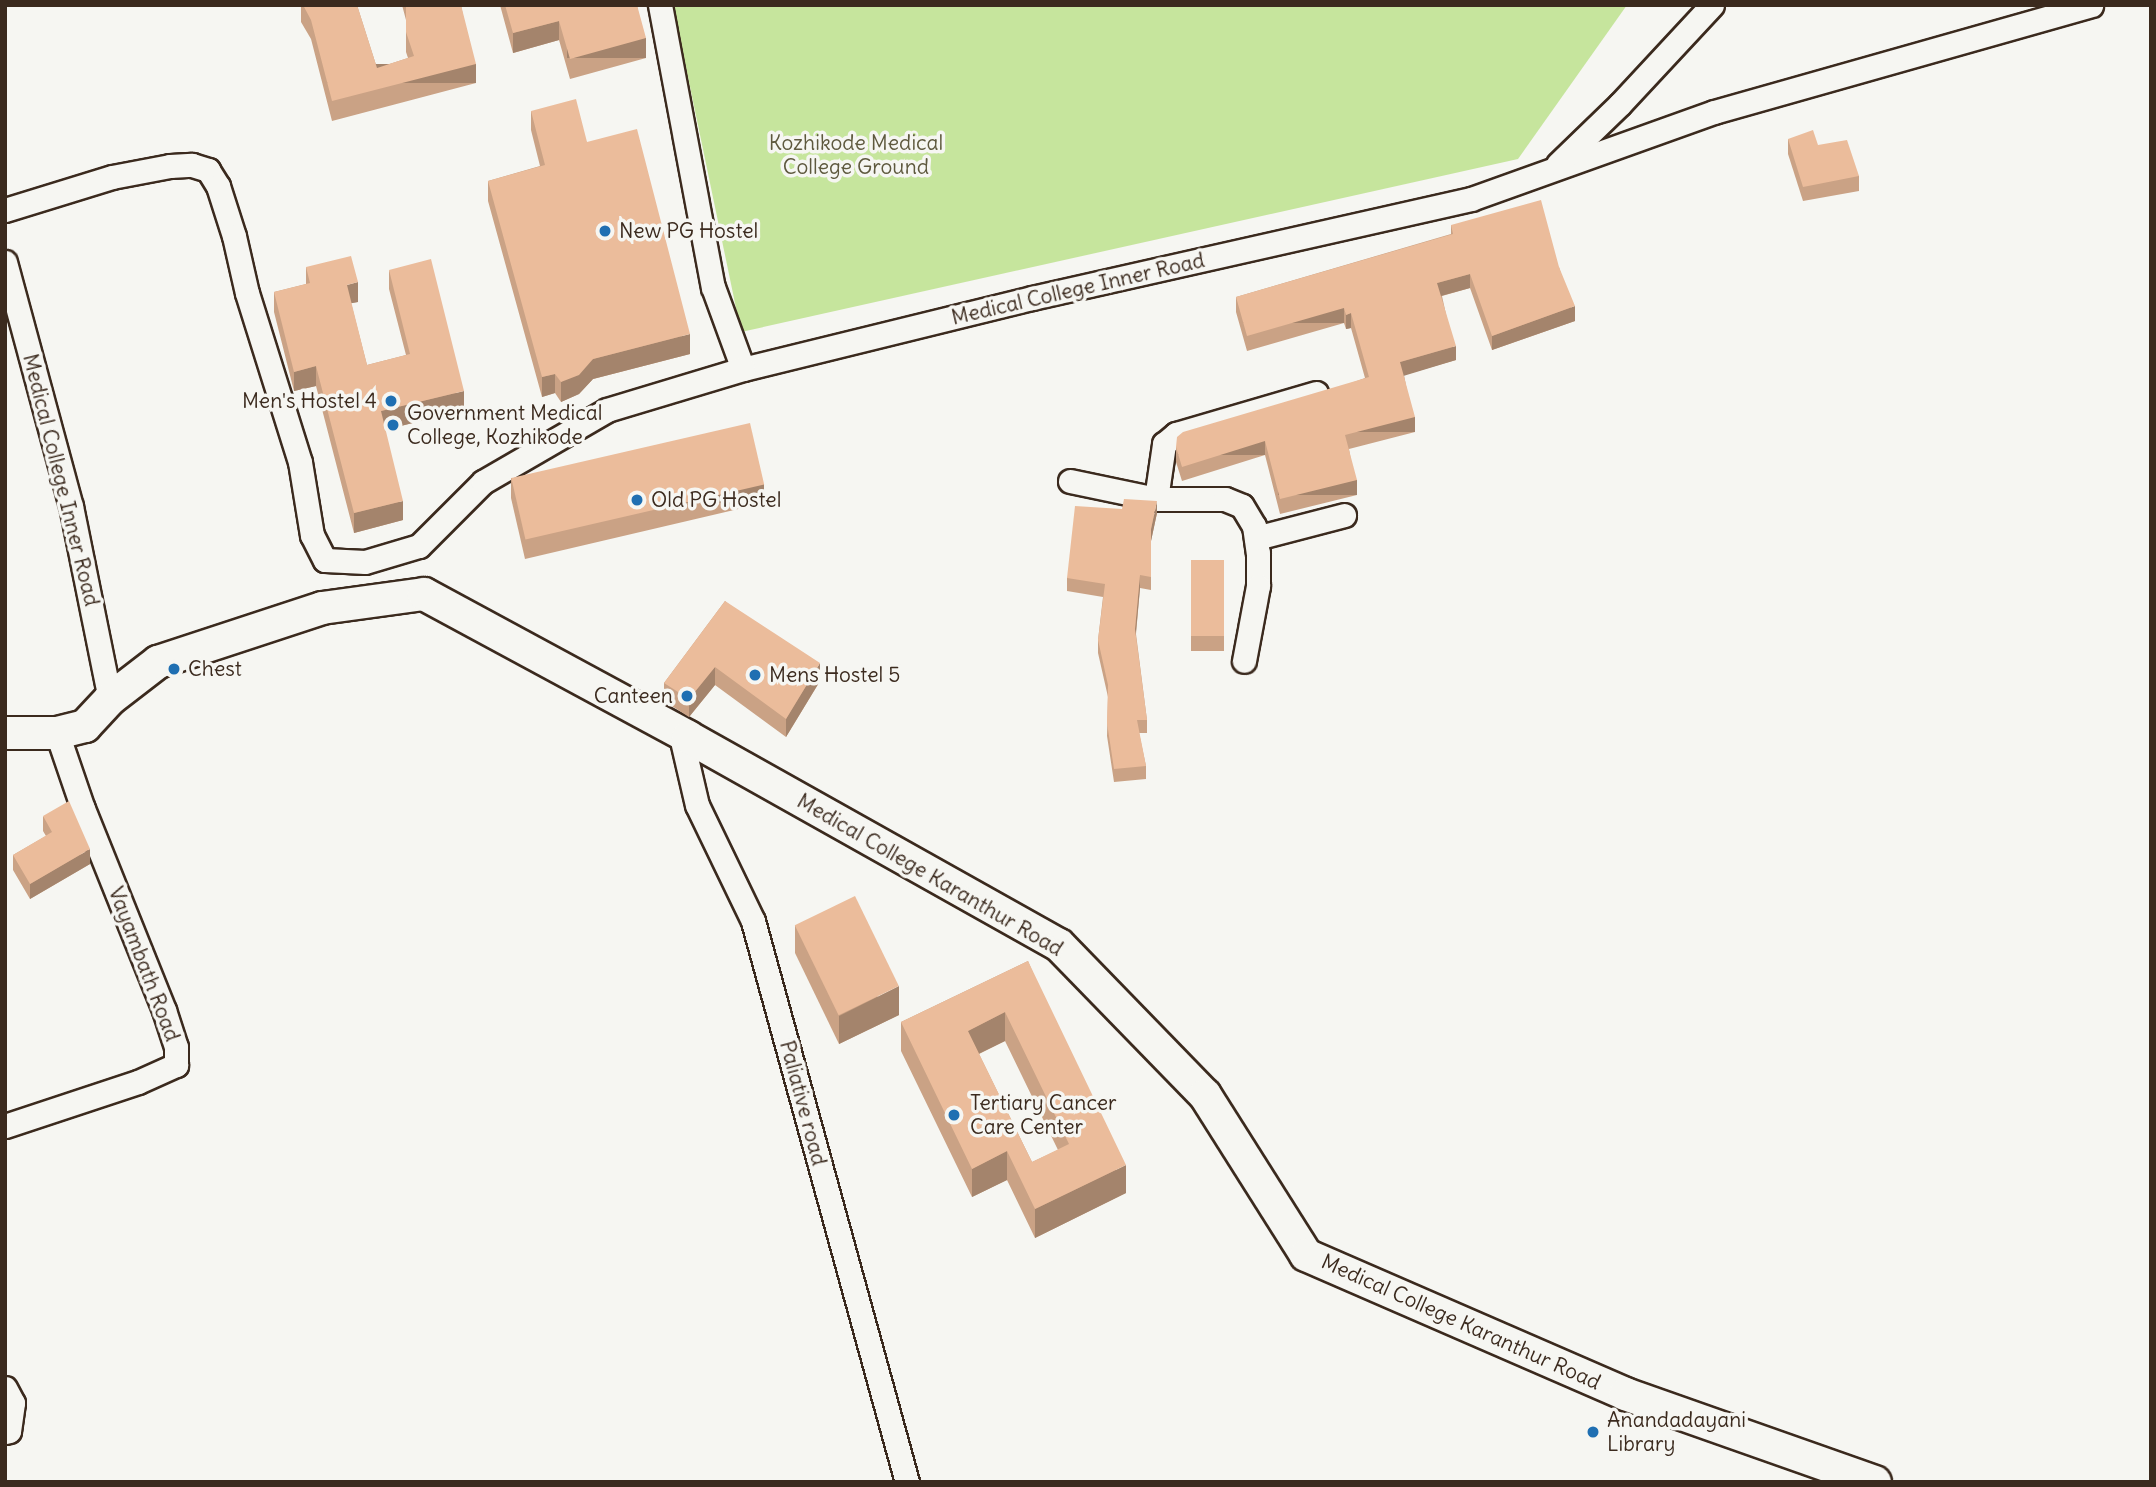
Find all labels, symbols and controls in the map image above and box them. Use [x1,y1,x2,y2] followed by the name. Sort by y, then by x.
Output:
[769,130,943,180] park label: Kozhikode Medical College Ground
[619,218,758,244] place label: New PG Hostel
[597,223,613,239] marker: New PG Hostel
[949,248,1207,330] street label: Medical College Inner Road
[17,351,105,609] street label: Medical College Inner Road
[242,388,377,414] place label: Men's Hostel 4
[383,393,399,409] marker: Men's Hostel 4
[407,400,602,450] place label: Government Medical College, Kozhikode
[385,417,401,433] marker: Government Medical College, Kozhikode
[651,487,781,513] place label: Old PG Hostel
[629,492,645,508] marker: Old PG Hostel
[188,656,242,682] place label: Chest
[166,661,182,677] marker: Chest
[769,662,900,688] place label: Mens Hostel 5
[747,667,763,683] marker: Mens Hostel 5
[594,683,673,709] place label: Canteen
[679,688,695,704] marker: Canteen
[793,788,1067,962] street label: Medical College Karanthur Road
[103,883,185,1045] street label: Vayambath Road
[774,1038,832,1168] street label: Paliative road
[970,1090,1117,1140] place label: Tertiary Cancer Care Center
[944,1105,964,1125] marker: Tertiary Cancer Care Center
[1318,1249,1604,1395] street label: Medical College Karanthur Road
[1607,1407,1746,1457] place label: Anandadayani Library
[1585,1424,1601,1440] marker: Anandadayani Library

